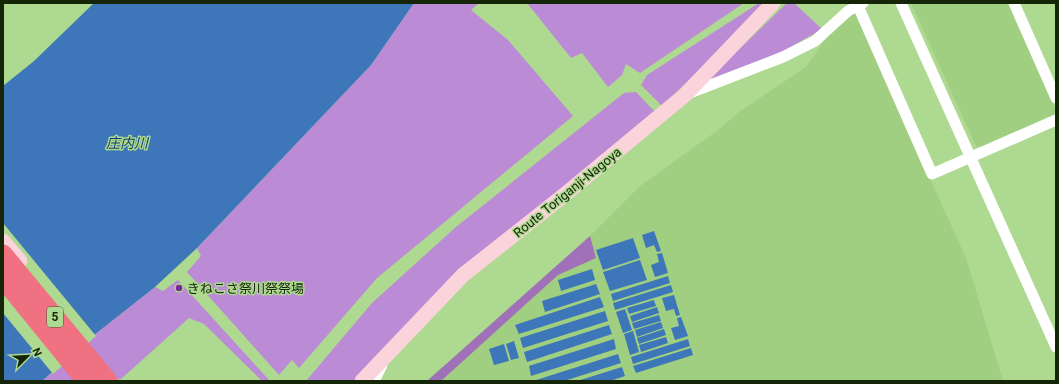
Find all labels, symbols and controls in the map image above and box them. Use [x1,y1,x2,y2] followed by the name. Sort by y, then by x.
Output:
[106,135,150,151] water label: 庄内川
[510,144,624,240] street label: Route Toriganji-Nagoya
[187,281,304,296] place label: きねこさ祭川祭祭場
[174,283,184,293] marker: きねこさ祭川祭祭場
[47,307,63,327] road number: 5
[8,336,48,376] north arrow
[29,346,44,359] text: N

